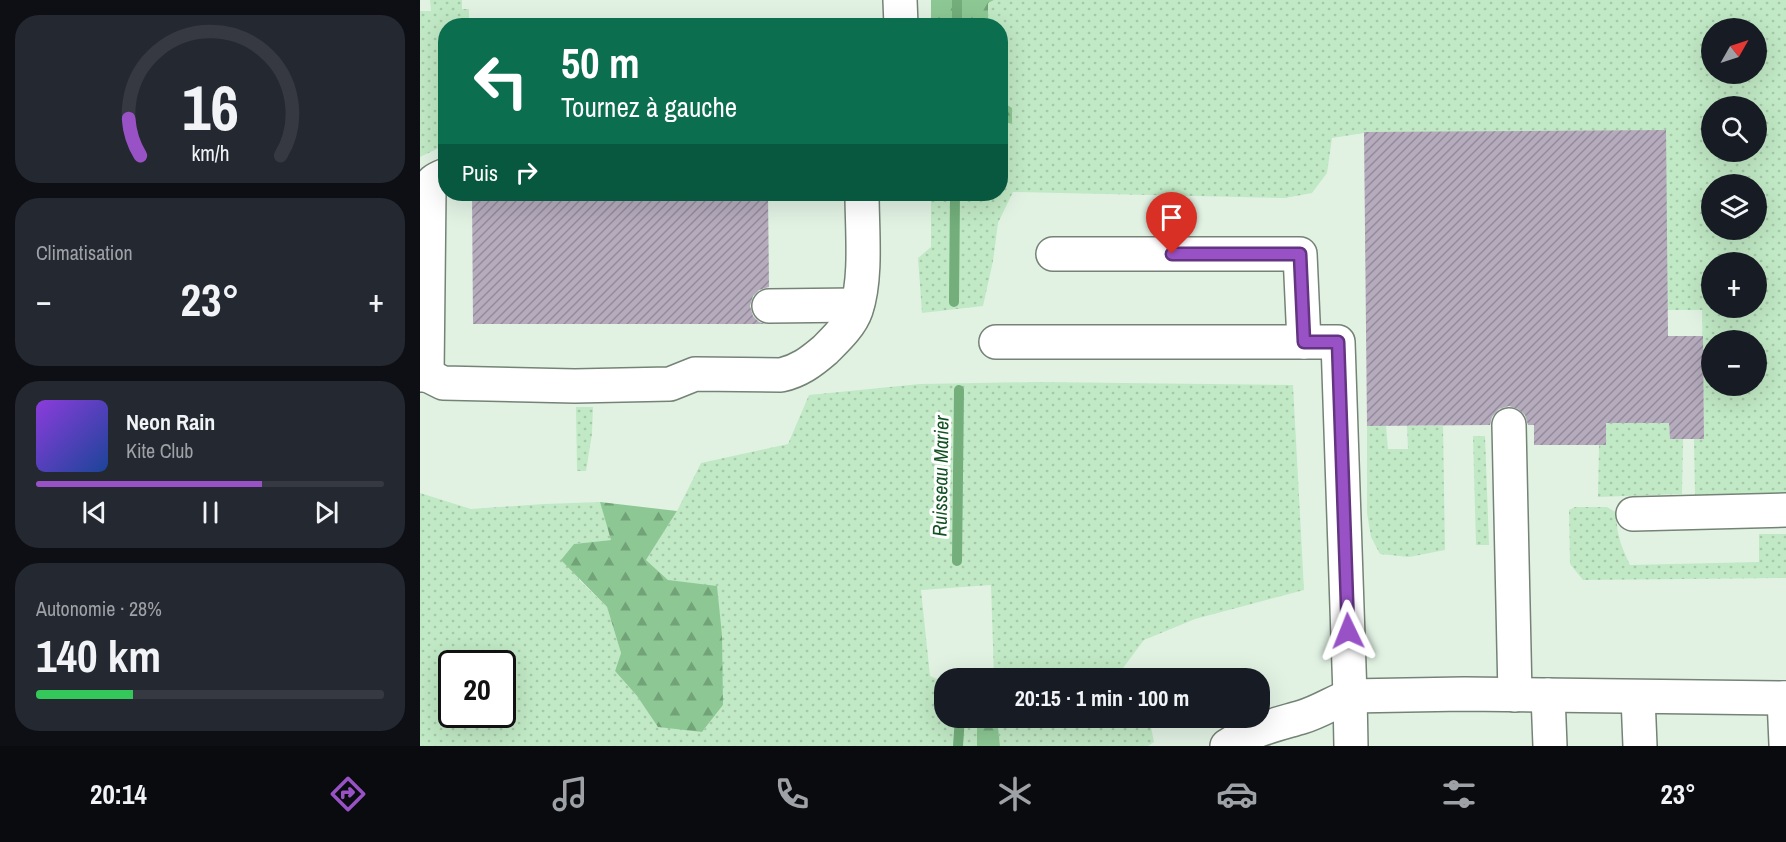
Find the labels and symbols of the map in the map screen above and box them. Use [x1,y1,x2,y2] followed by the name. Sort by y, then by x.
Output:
[1701,18,1767,84] north arrow
[1146,192,1197,254] pin
[925,415,955,537] water label: Ruisseau Marier
[1316,599,1380,663] position arrow
[438,650,516,728] speed limit sign: 20

